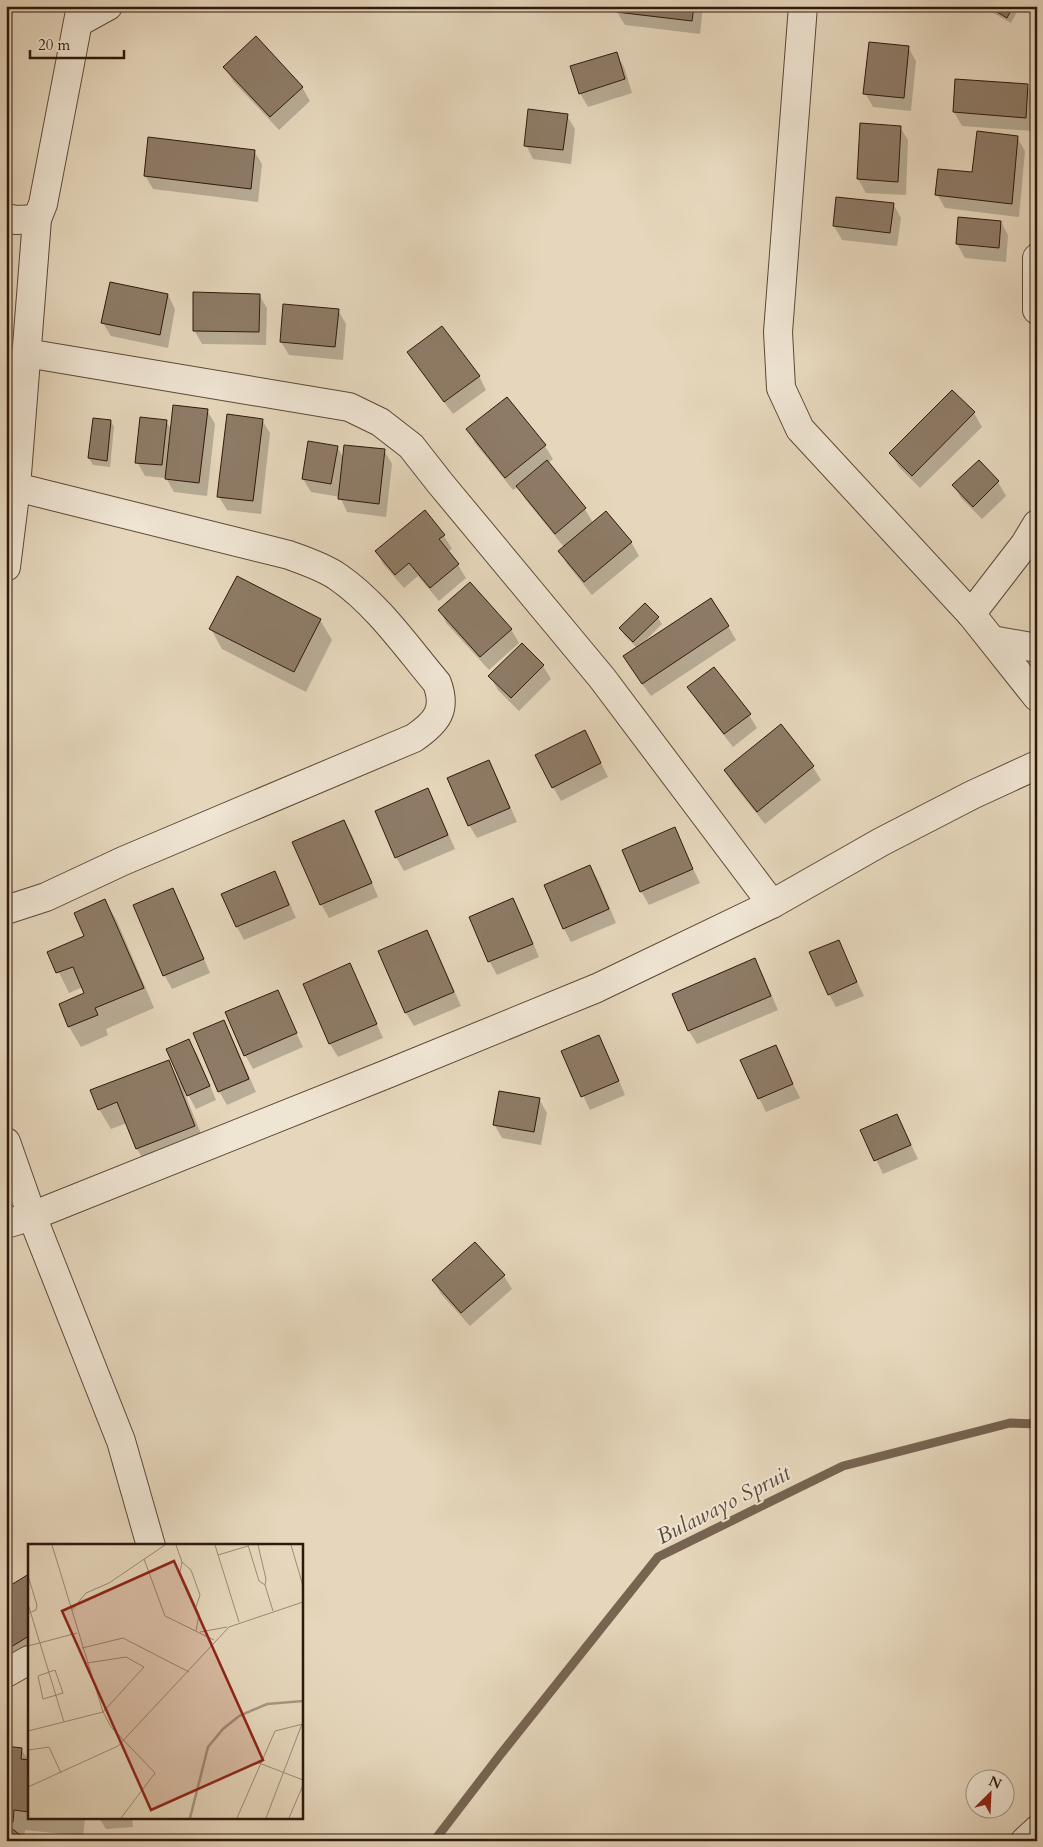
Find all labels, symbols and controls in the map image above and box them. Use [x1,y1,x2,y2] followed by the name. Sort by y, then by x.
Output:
[30,28,124,60] scale bar
[38,35,70,55] text: 20 m
[651,1458,796,1552] water label: Bulawayo Spruit
[28,1544,302,1820] inset map
[966,1770,1016,1820] north arrow
[986,1771,1005,1794] text: N

